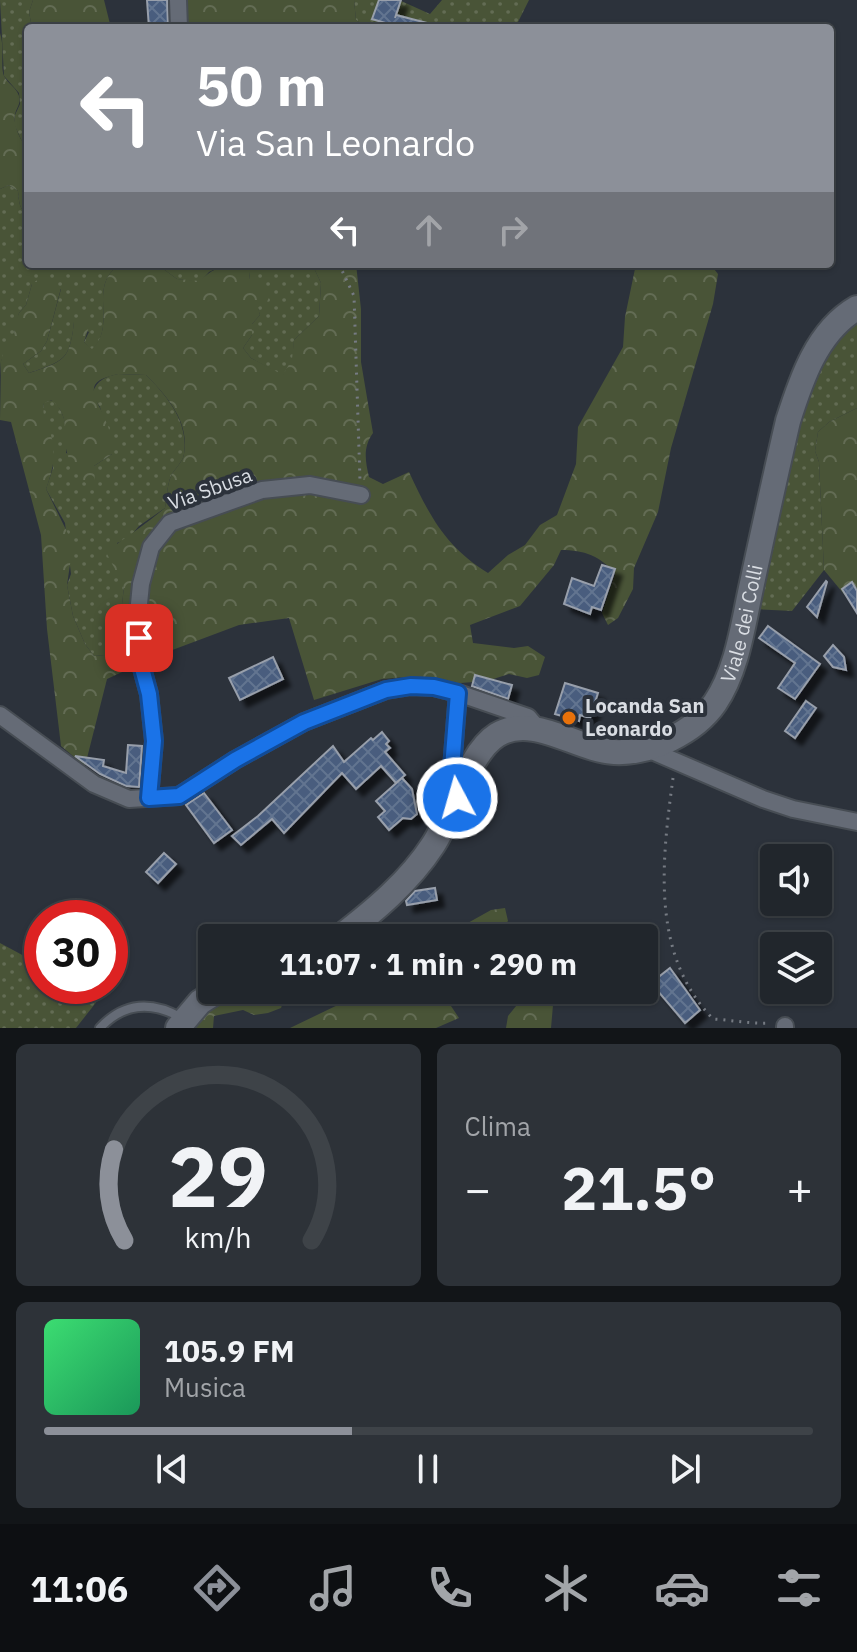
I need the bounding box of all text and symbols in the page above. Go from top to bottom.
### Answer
text: 50 m [196,49,326,121]
icon: left [64,56,168,160]
text: Via San Leonardo [196,119,475,166]
icon: left [323,208,367,252]
icon: ahead [407,208,451,252]
icon: right [491,208,535,252]
street label: Via Sbusa [164,461,256,516]
street label: Viale dei Colli [714,562,769,687]
pin [105,604,173,672]
icon: arrive [117,616,161,660]
place label: Locanda San Leonardo [585,692,704,742]
marker: Locanda San Leonardo [560,709,578,727]
position arrow [415,756,499,840]
map controls [760,844,832,1004]
button: sound [760,844,832,916]
speed limit sign: 30 [24,900,128,1004]
button: layers [760,932,832,1004]
text: 11:07 · 1 min · 290 m [279,944,577,983]
text: Clima [465,1109,531,1143]
text: 29 [168,1122,268,1230]
text: 21.5° [561,1148,716,1227]
text: − [465,1160,491,1217]
text: + [787,1160,813,1217]
text: km/h [185,1219,252,1256]
text: 105.9 FM [164,1331,295,1370]
text: Musica [164,1370,246,1404]
icon: previous [150,1447,194,1491]
icon: pause [406,1447,450,1491]
icon: next [663,1447,707,1491]
icon: directions [189,1560,245,1616]
icon: music [305,1560,361,1616]
icon: phone [422,1560,478,1616]
icon: climate [538,1560,594,1616]
icon: car [654,1560,710,1616]
icon: filters [771,1560,827,1616]
text: 11:06 [30,1565,128,1612]

